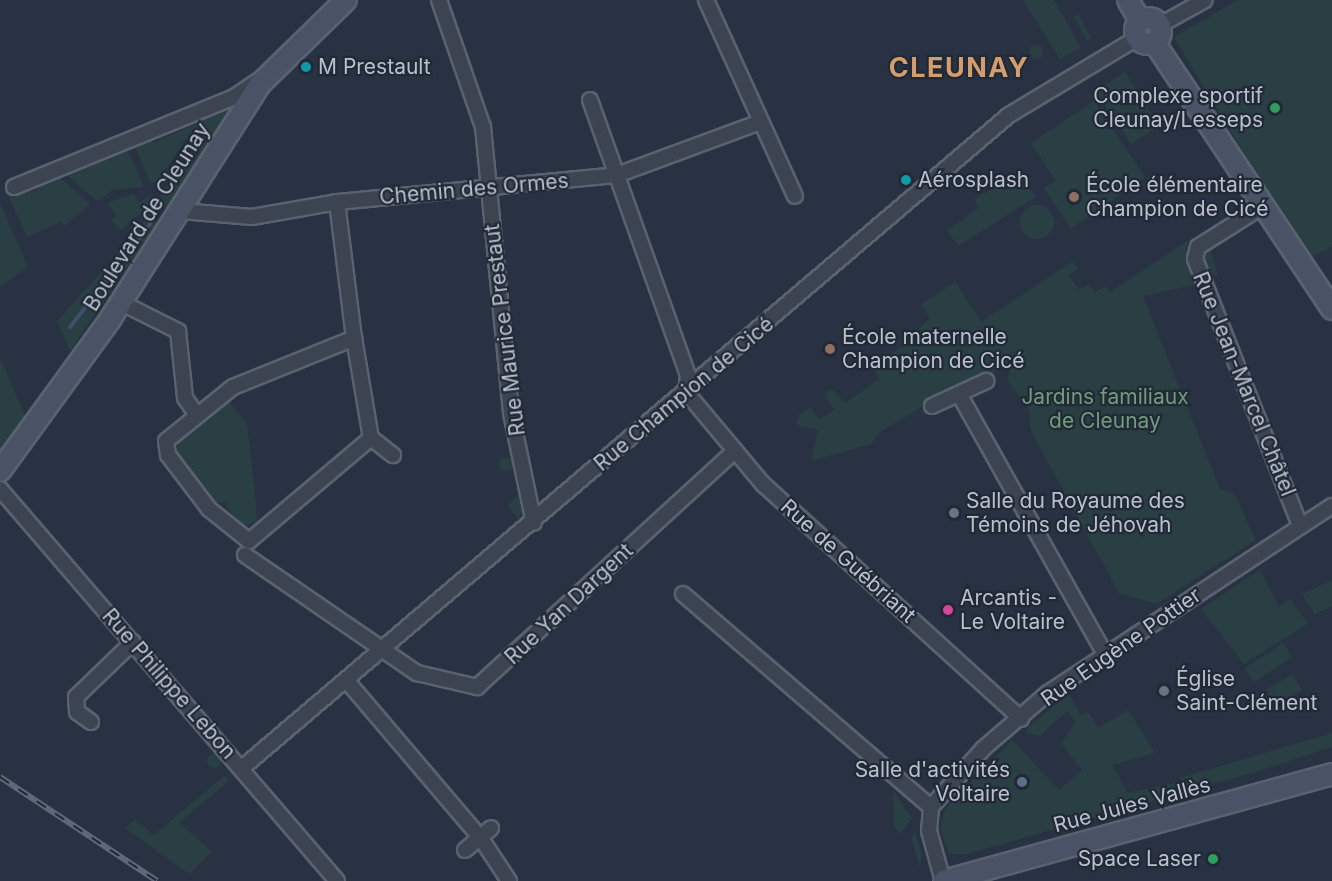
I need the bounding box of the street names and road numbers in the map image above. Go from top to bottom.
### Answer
street label: Boulevard de Cleunay [79,118,215,316]
street label: Chemin des Ormes [378,168,570,210]
street label: Rue Maurice Prestaut [480,223,530,437]
street label: Rue Jean-Marcel Châtel [1187,268,1301,500]
street label: Rue Champion de Cicé [589,312,779,476]
street label: Rue de Guébriant [775,494,921,628]
street label: Rue Yan Dargent [500,538,638,670]
street label: Rue Eugène Pottier [1036,582,1206,712]
street label: Rue Philippe Lebon [97,604,241,764]
street label: Rue Jules Vallès [1051,772,1213,838]

